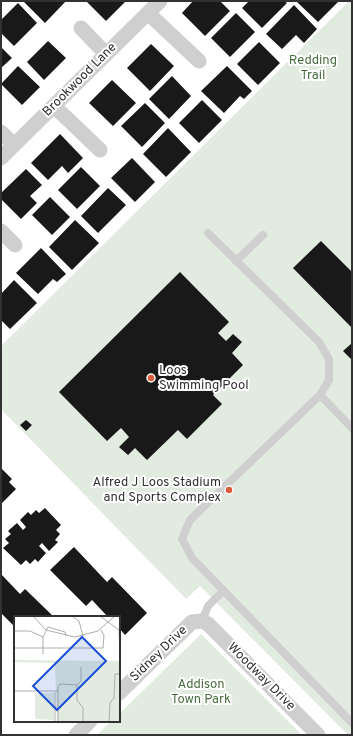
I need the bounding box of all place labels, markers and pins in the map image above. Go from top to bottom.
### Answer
place label: Loos Swimming Pool [159,363,249,394]
marker: Loos Swimming Pool [146,373,156,383]
place label: Alfred J Loos Stadium and Sports Complex [92,475,221,506]
marker: Alfred J Loos Stadium and Sports Complex [224,485,234,495]

